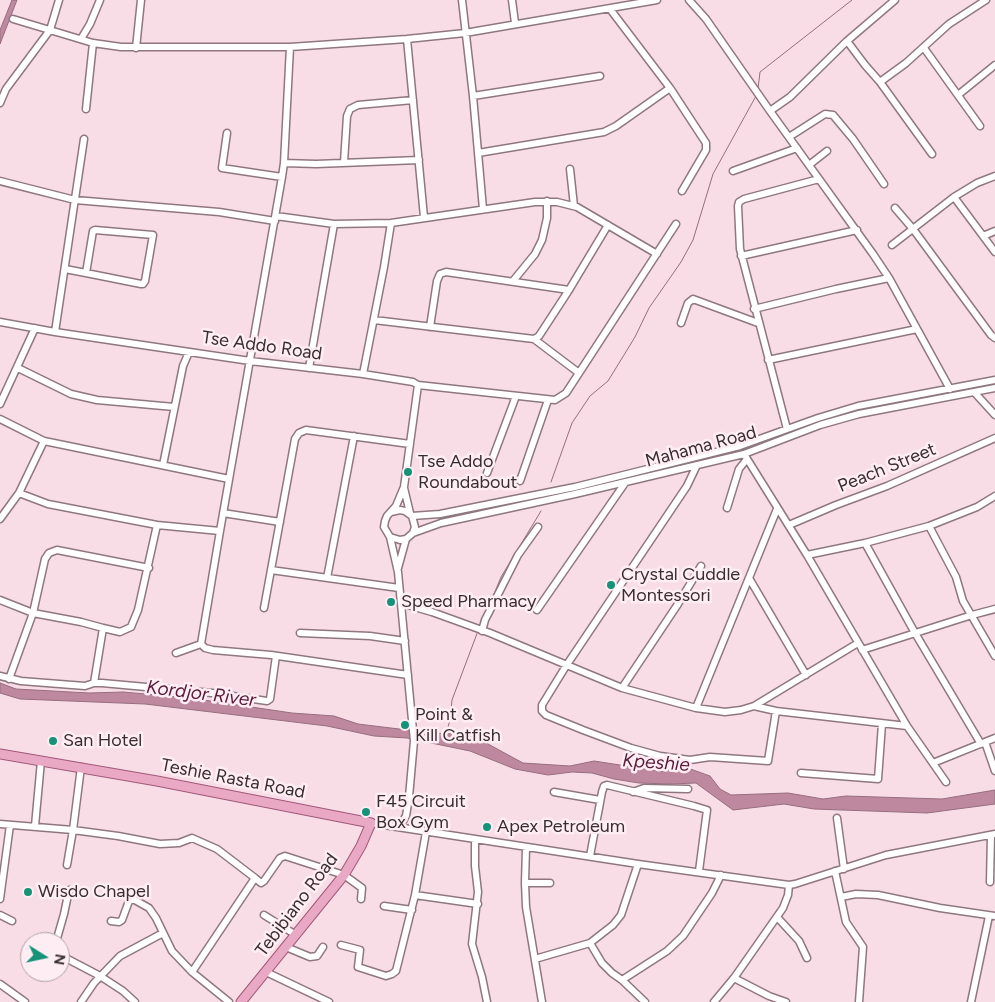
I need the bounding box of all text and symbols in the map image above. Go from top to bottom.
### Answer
street label: Tse Addo Road [200,327,324,365]
street label: Mahama Road [643,422,759,472]
street label: Peach Street [835,439,939,497]
place label: Tse Addo Roundabout [418,451,517,494]
marker: Tse Addo Roundabout [402,466,414,478]
place label: Crystal Cuddle Montessori [621,564,740,606]
marker: Crystal Cuddle Montessori [605,579,617,591]
place label: Speed Pharmacy [401,591,537,613]
marker: Speed Pharmacy [385,596,397,608]
water label: Kordjor River [145,676,257,712]
place label: Point & Kill Catfish [415,704,501,746]
marker: Point & Kill Catfish [399,719,411,731]
place label: San Hotel [63,730,142,752]
marker: San Hotel [47,735,59,747]
water label: Kpeshie [622,749,690,777]
street label: Teshie Rasta Road [159,754,307,804]
place label: F45 Circuit Box Gym [376,791,466,834]
marker: F45 Circuit Box Gym [360,806,372,818]
place label: Apex Petroleum [497,816,625,838]
marker: Apex Petroleum [481,821,493,833]
street label: Tebibiano Road [251,849,343,961]
place label: Wisdo Chapel [38,881,150,903]
marker: Wisdo Chapel [22,886,34,898]
north arrow [20,932,70,982]
text: N [50,953,69,966]

